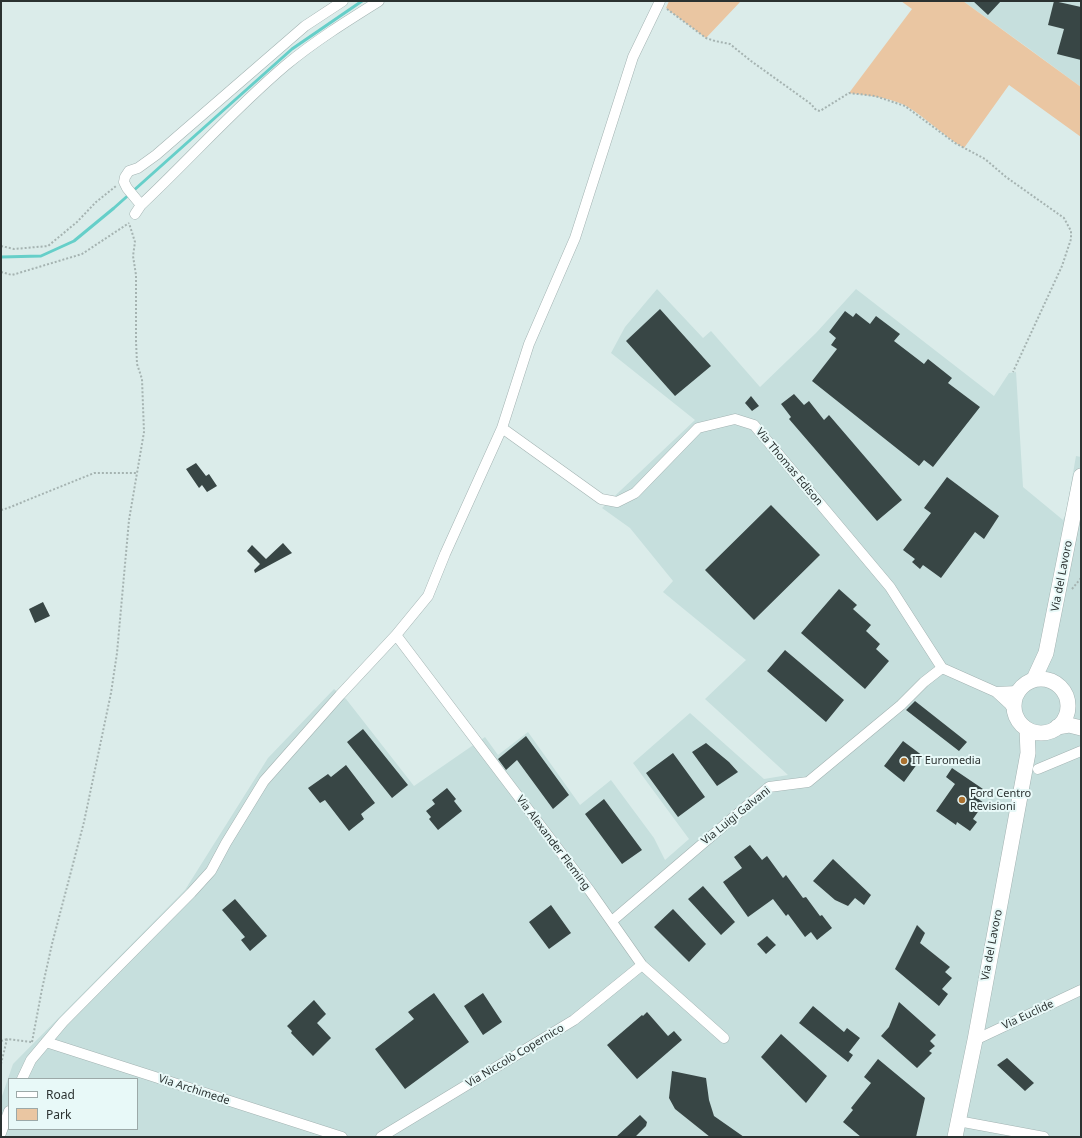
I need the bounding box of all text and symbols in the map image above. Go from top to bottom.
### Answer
street label: Via Thomas Edison [753,426,825,508]
street label: Via del Lavoro [1049,539,1075,613]
place label: IT Euromedia [912,754,981,768]
marker: IT Euromedia [899,756,909,766]
street label: Via Luigi Galvani [699,784,773,848]
place label: Ford Centro Revisioni [970,787,1031,813]
street label: Via Alexander Fleming [513,793,593,893]
marker: Ford Centro Revisioni [957,795,967,805]
street label: Via del Lavoro [979,908,1005,982]
street label: Via Euclide [1000,997,1056,1033]
street label: Via Niccolò Copernico [464,1022,566,1090]
street label: Via Archimede [157,1072,231,1108]
legend [8,1078,138,1130]
text: Road [46,1086,75,1103]
text: Park [46,1106,71,1123]

